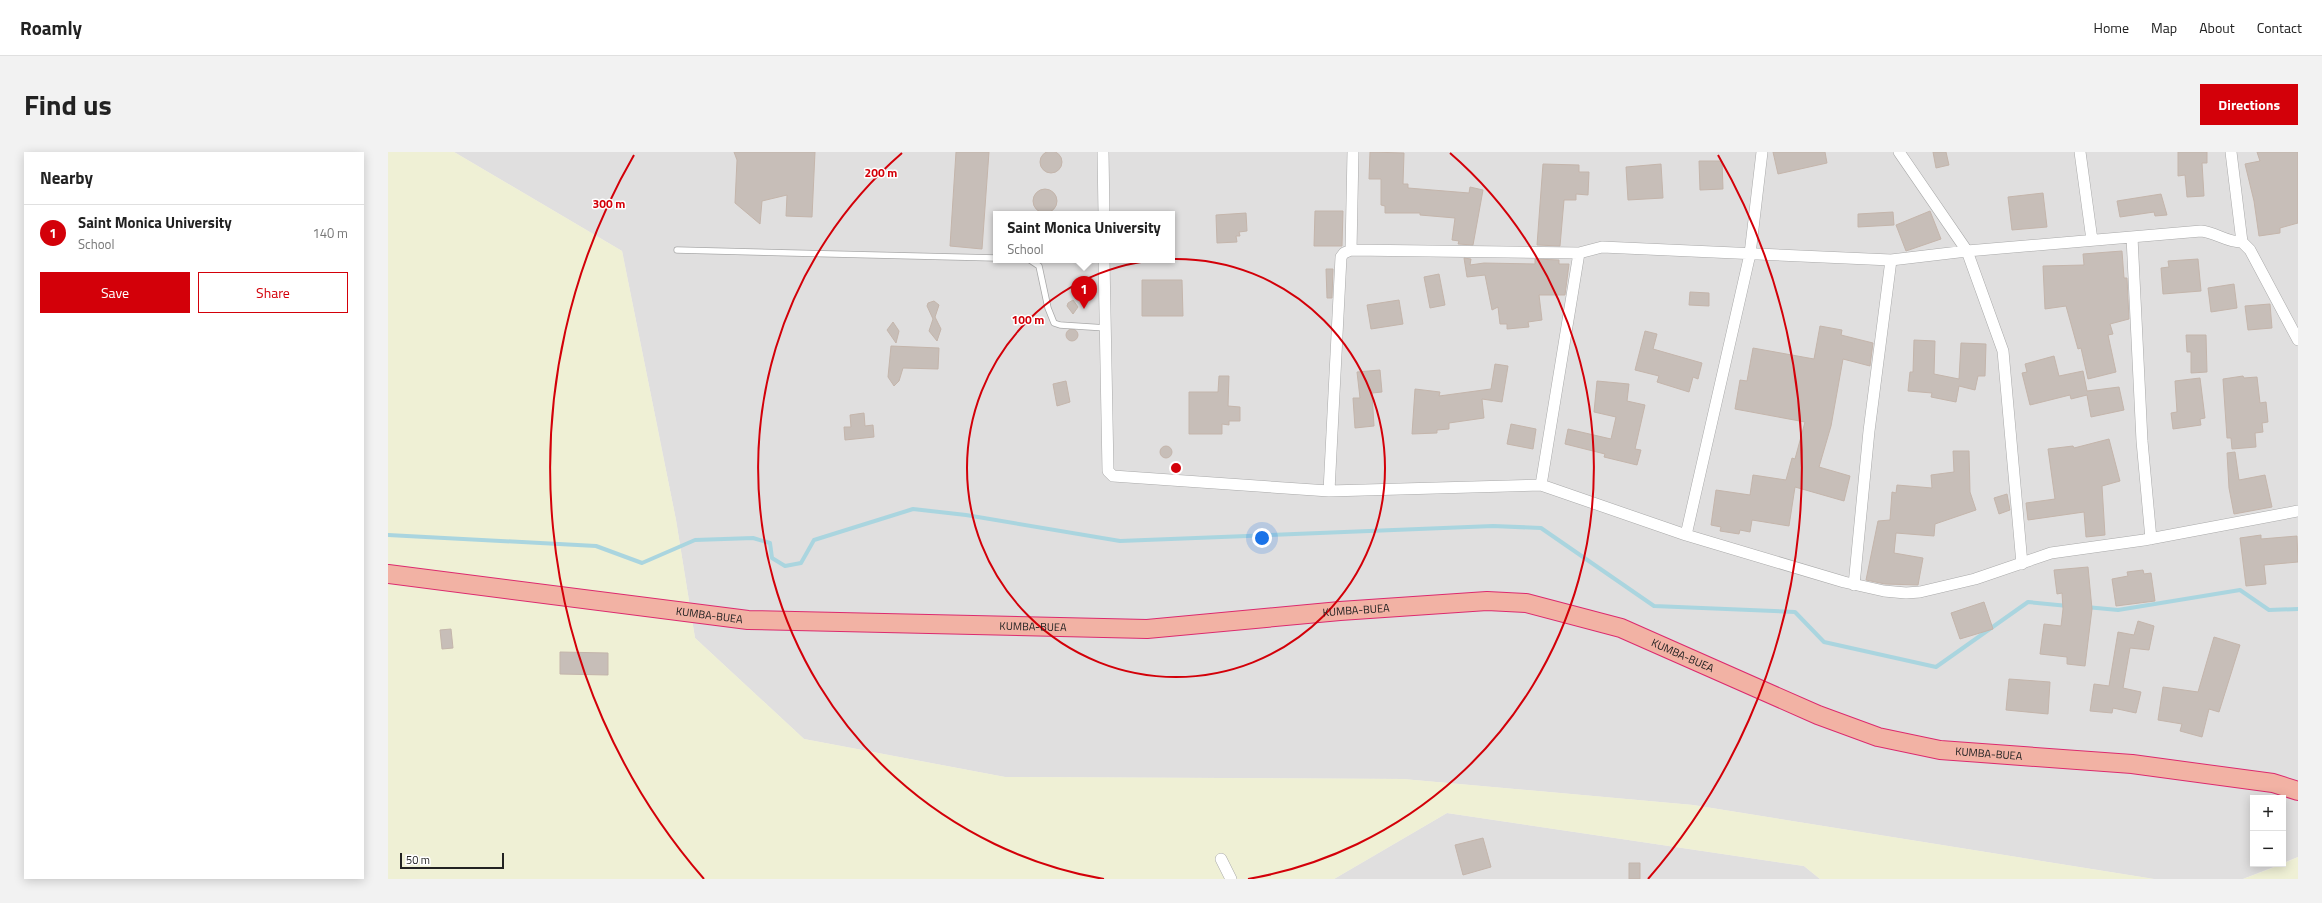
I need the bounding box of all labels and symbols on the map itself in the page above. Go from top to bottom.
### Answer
text: 200 m [865,163,897,182]
text: 300 m [593,194,625,213]
pin: 1 [1071,276,1097,309]
text: 100 m [1012,310,1044,329]
centre of rings [1169,461,1183,475]
your location [1252,528,1272,548]
street label: KUMBA-BUEA [1322,600,1391,621]
street label: KUMBA-BUEA [675,603,744,627]
street label: KUMBA-BUEA [999,618,1067,635]
street label: KUMBA-BUEA [1649,634,1717,676]
street label: KUMBA-BUEA [1955,743,2023,764]
scale bar [400,851,504,870]

